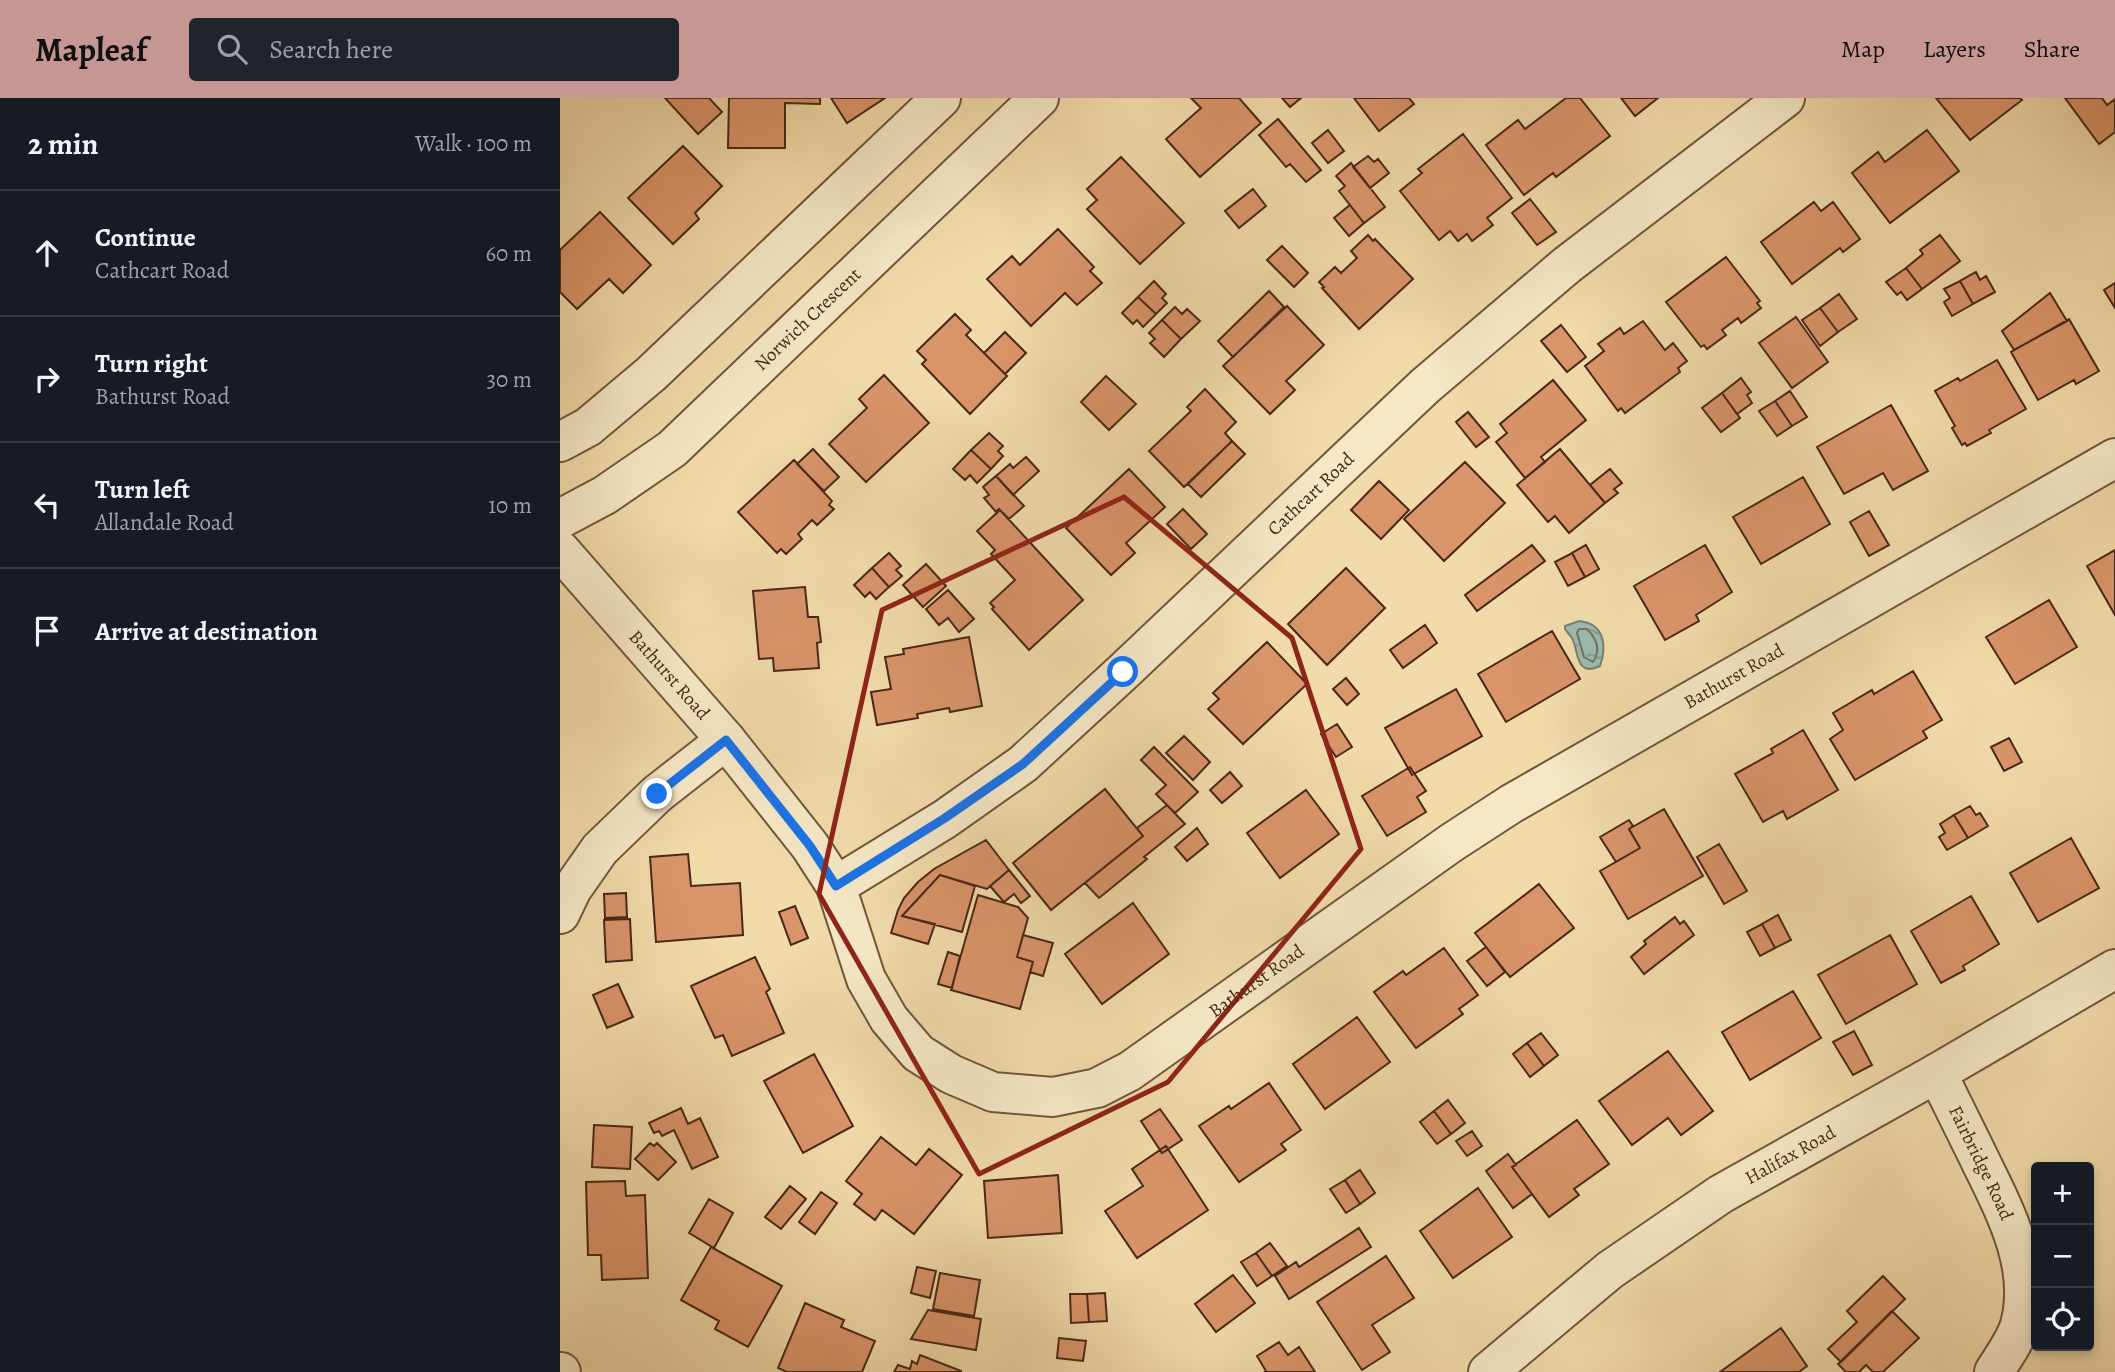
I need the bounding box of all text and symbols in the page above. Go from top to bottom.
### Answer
search box [189,18,679,81]
text: Mapleaf [35,27,147,72]
icon: search [213,30,251,68]
text: Search here [269,32,393,67]
text: Map [1841,33,1885,65]
text: Layers [1923,33,1986,65]
text: Share [2024,33,2080,65]
text: 2 min [28,124,98,164]
text: Walk · 100 m [415,128,532,159]
text: Continue [95,220,196,255]
icon: ahead [28,234,66,272]
text: 60 m [485,238,532,269]
text: Cathcart Road [95,255,229,286]
street label: Norwich Crescent [749,262,867,377]
text: Turn right [95,346,208,381]
icon: right [28,360,66,398]
text: 30 m [486,364,532,395]
text: Bathurst Road [95,381,230,412]
street label: Cathcart Road [1262,446,1361,542]
text: Turn left [95,472,190,507]
icon: left [28,486,66,524]
text: 10 m [488,490,532,521]
text: Allandale Road [95,507,234,538]
icon: arrive [28,612,66,650]
text: Arrive at destination [95,614,318,649]
street label: Bathurst Road [623,624,716,726]
street label: Bathurst Road [1679,637,1789,715]
route start [1107,656,1138,687]
route end [641,778,672,809]
street label: Bathurst Road [1204,938,1310,1024]
street label: Fairbridge Road [1942,1101,2020,1225]
street label: Halifax Road [1740,1119,1841,1191]
map controls [2031,1162,2094,1351]
button: + [2031,1162,2094,1225]
button: − [2031,1225,2094,1288]
button: locate [2031,1288,2094,1351]

